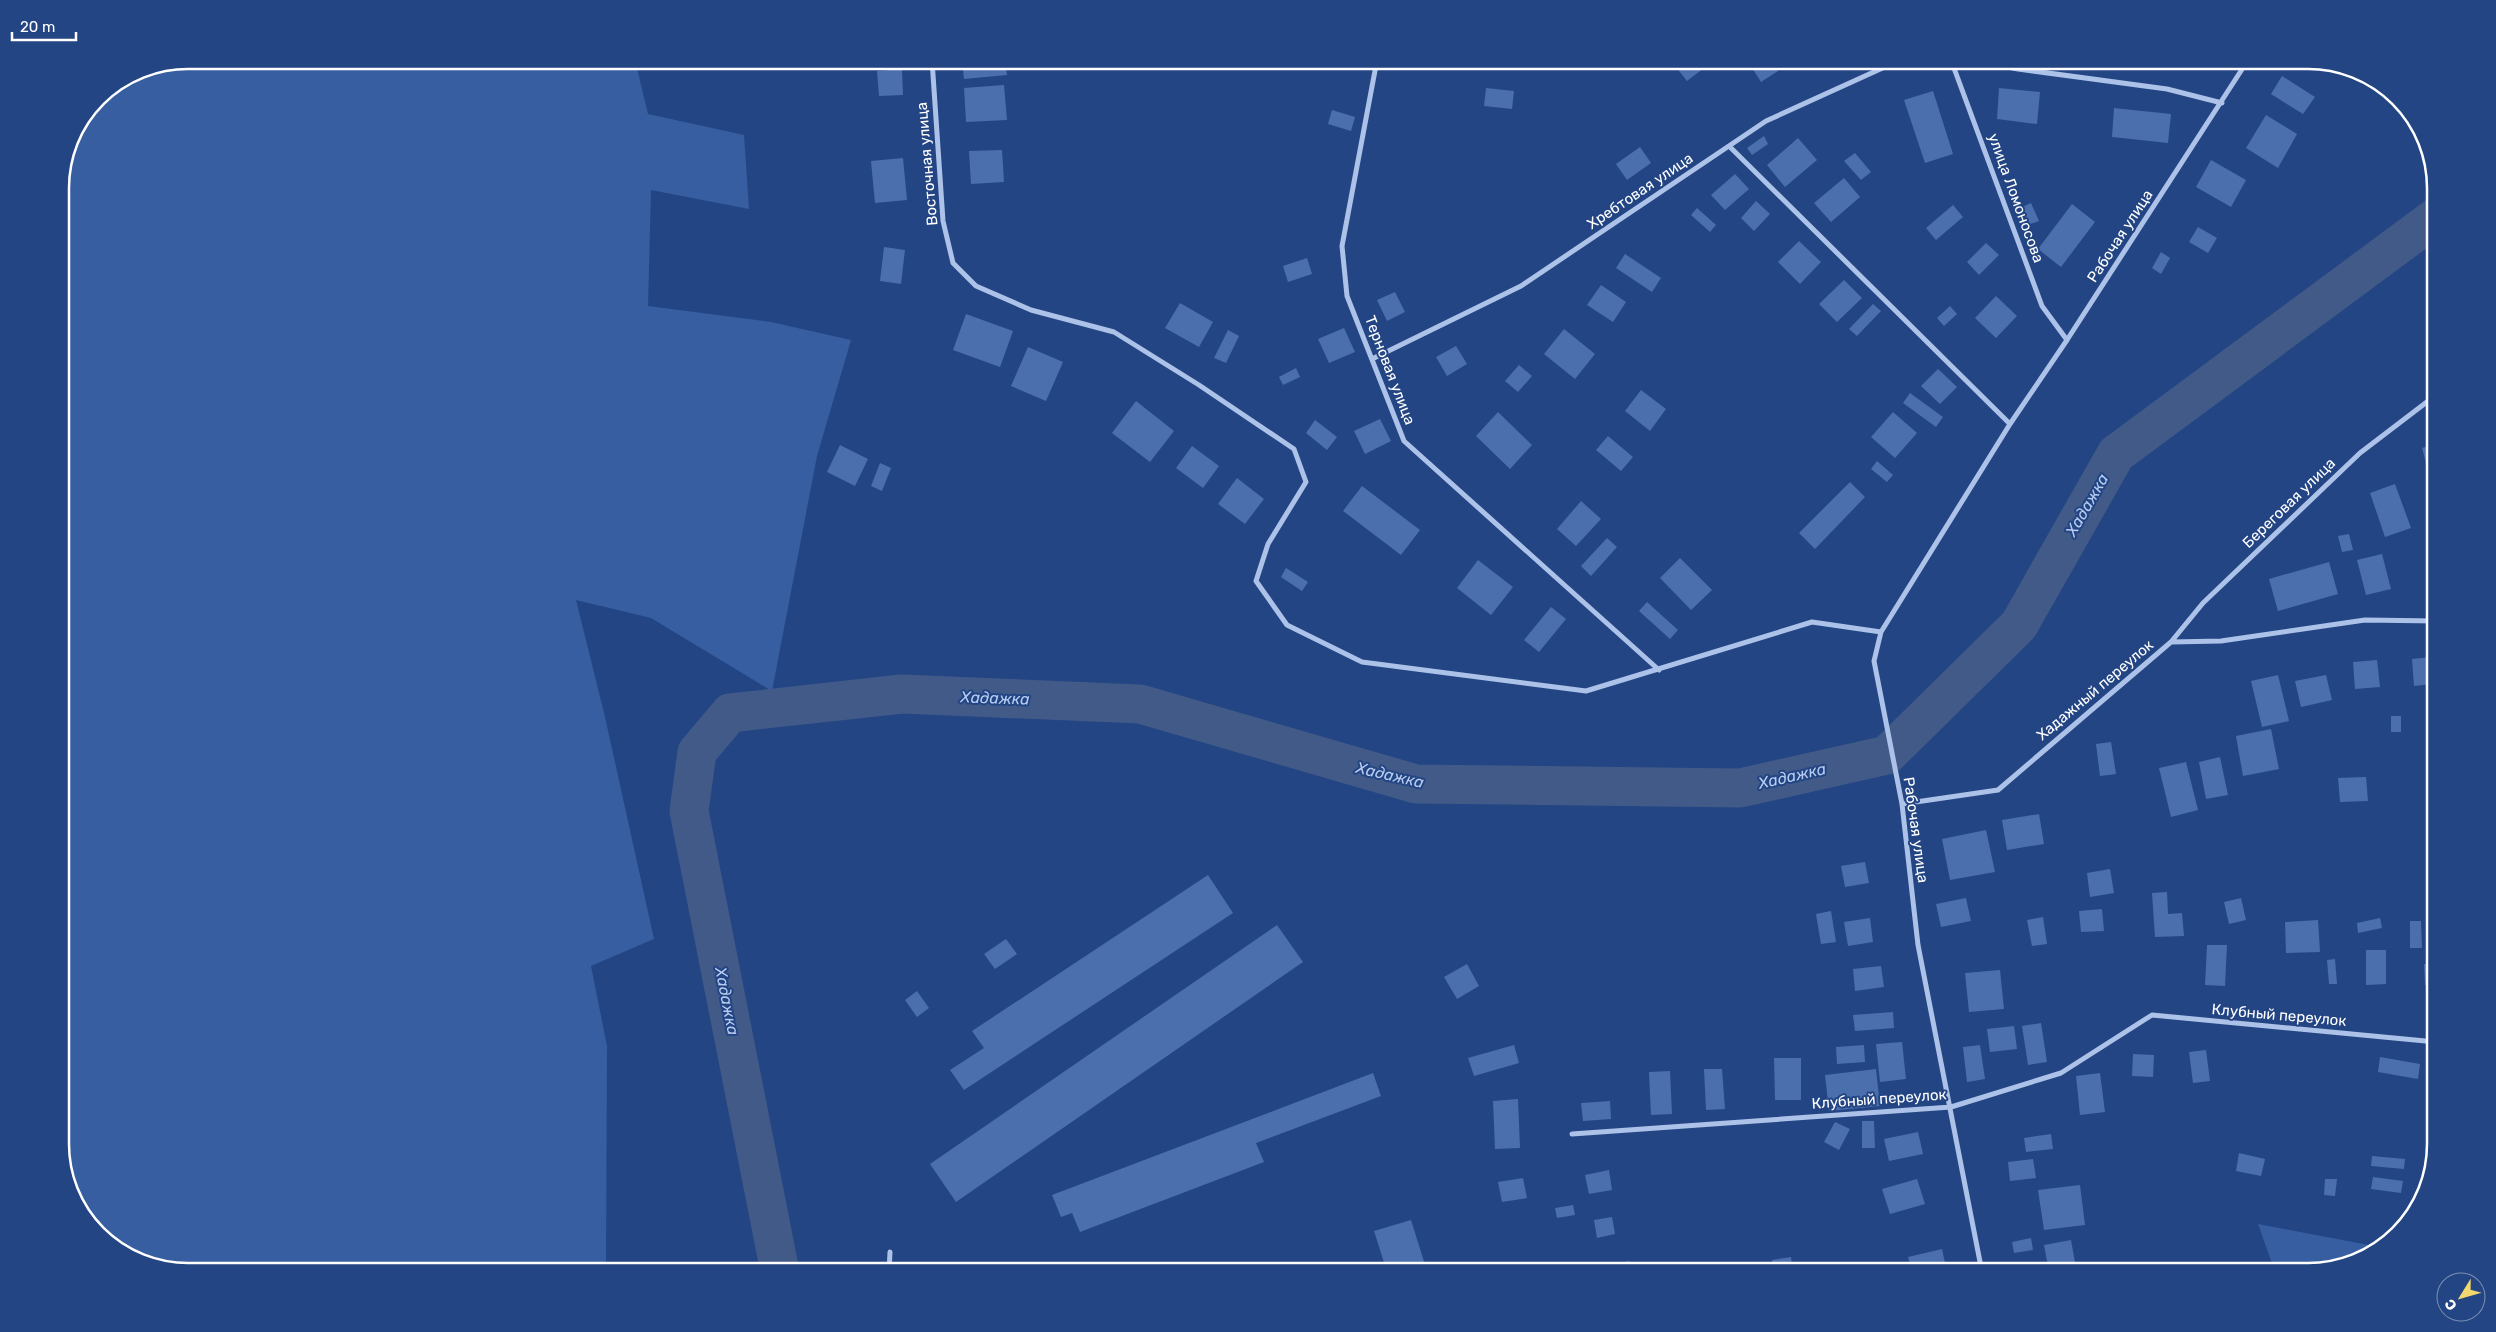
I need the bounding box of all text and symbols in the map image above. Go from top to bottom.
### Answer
scale bar [12,10,76,42]
text: 20 m [20,18,55,36]
street label: Восточная улица [913,102,941,226]
street label: улица Ломоносова [1984,131,2048,265]
street label: Хребтовая улица [1584,149,1696,233]
street label: Рабочая улица [2083,186,2157,286]
street label: Терновая улица [1361,313,1419,427]
street label: Береговая улица [2239,454,2339,552]
water label: Хадажка [2061,470,2112,540]
street label: Хадажный переулок [2033,636,2157,744]
water label: Хадажка [959,687,1030,709]
water label: Хадажка [1353,758,1426,792]
water label: Хадажка [1755,759,1828,793]
street label: Рабочая улица [1900,776,1932,884]
water label: Хадажка [711,964,743,1037]
street label: Клубный переулок [2211,1000,2347,1030]
street label: Клубный переулок [1811,1085,1947,1113]
north arrow [2436,1272,2486,1322]
text: С [2441,1295,2461,1314]

